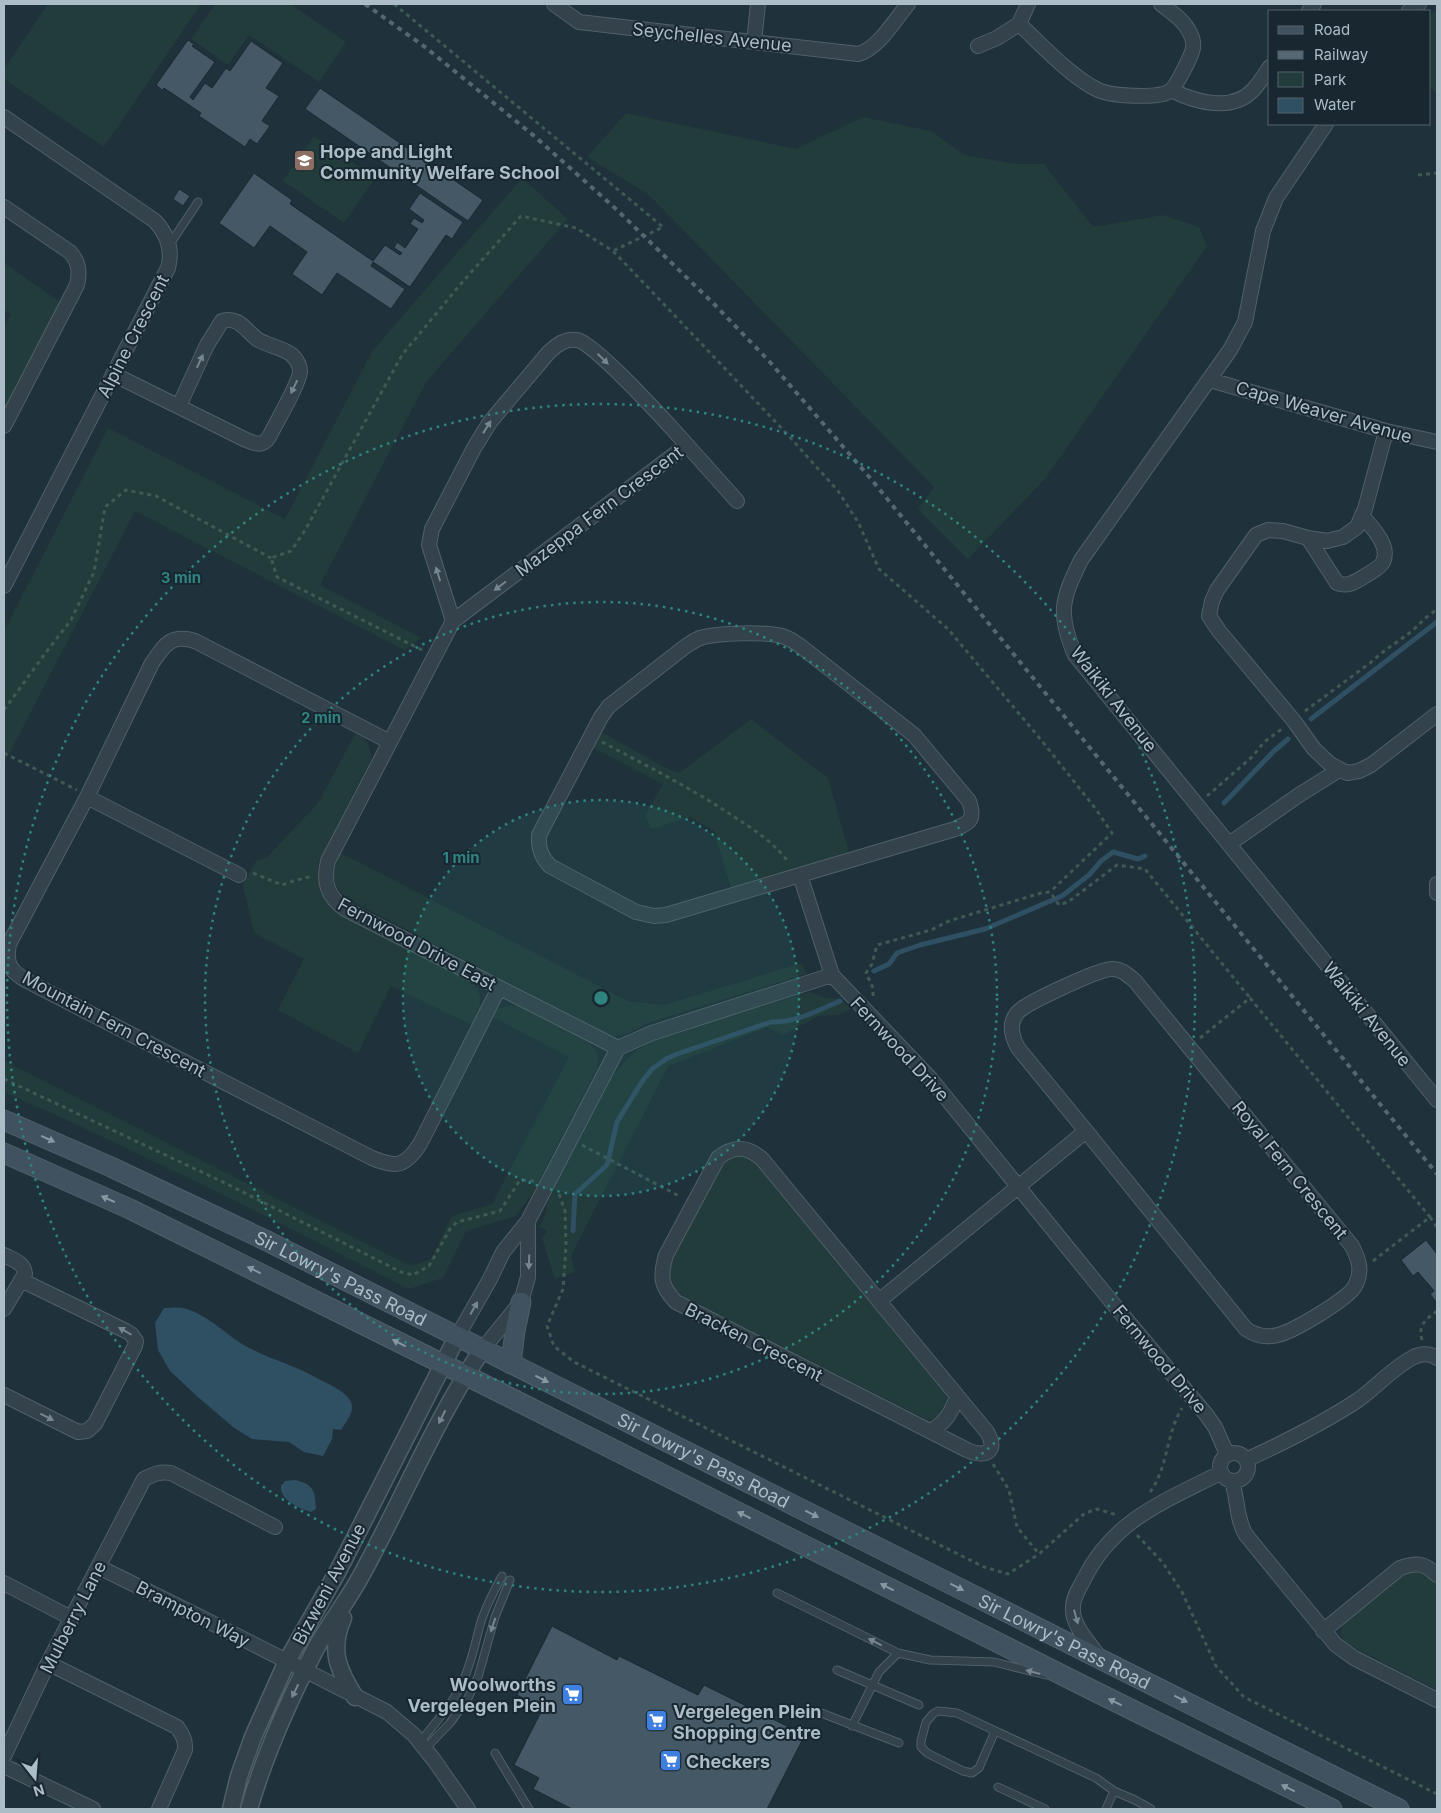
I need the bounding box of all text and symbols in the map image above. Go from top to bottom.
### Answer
legend [1268,10,1431,125]
street label: Seychelles Avenue [631,18,793,56]
text: Road [1314,20,1350,39]
text: Railway [1314,45,1369,64]
text: Park [1314,70,1347,89]
text: Water [1314,95,1356,114]
place label: Hope and Light Community Welfare School [320,141,560,183]
school or university icon: Hope and Light Community Welfare School [292,149,316,173]
street label: Alpine Crescent [93,271,173,401]
one-way arrow [597,353,609,365]
one-way arrow [196,354,204,368]
street label: Cape Weaver Avenue [1233,377,1415,447]
one-way arrow [290,380,298,394]
one-way arrow [482,421,492,434]
street label: Mazeppa Fern Crescent [511,441,687,581]
one-way arrow [434,566,442,581]
text: 3 min [161,568,201,587]
one-way arrow [494,580,507,591]
street label: Waikiki Avenue [1066,642,1162,756]
text: 2 min [301,708,341,727]
text: 1 min [442,848,480,867]
street label: Fernwood Drive East [334,893,500,995]
street label: Waikiki Avenue [1319,958,1415,1070]
street label: Mountain Fern Crescent [19,967,209,1081]
centre of rings [592,989,610,1007]
street label: Fernwood Drive [846,993,954,1105]
street label: Royal Fern Crescent [1228,1097,1352,1243]
one-way arrow [41,1135,55,1143]
one-way arrow [101,1194,115,1202]
street label: Sir Lowry's Pass Road [251,1226,430,1330]
one-way arrow [524,1254,532,1270]
one-way arrow [246,1266,261,1274]
street label: Bracken Crescent [682,1298,826,1386]
one-way arrow [469,1301,478,1314]
street label: Fernwood Drive [1109,1301,1211,1417]
one-way arrow [118,1327,133,1335]
one-way arrow [392,1339,406,1347]
one-way arrow [534,1375,549,1383]
street label: Sir Lowry's Pass Road [614,1408,793,1512]
one-way arrow [438,1410,446,1424]
one-way arrow [40,1413,54,1421]
one-way arrow [737,1511,752,1519]
one-way arrow [805,1511,819,1519]
street label: Bizweni Avenue [288,1520,370,1648]
street label: Mulberry Lane [36,1557,110,1677]
street label: Brampton Way [133,1576,253,1652]
one-way arrow [880,1583,894,1591]
one-way arrow [950,1583,965,1591]
street label: Sir Lowry's Pass Road [975,1589,1154,1693]
one-way arrow [1072,1610,1080,1625]
one-way arrow [488,1618,496,1633]
one-way arrow [868,1638,882,1646]
one-way arrow [1025,1668,1040,1676]
place label: Woolworths Vergelegen Plein [407,1674,556,1716]
supermarket icon: Woolworths Vergelegen Plein [560,1682,584,1706]
one-way arrow [291,1684,299,1698]
one-way arrow [1174,1695,1188,1703]
one-way arrow [1108,1697,1122,1705]
place label: Vergelegen Plein Shopping Centre [673,1701,822,1743]
supermarket icon: Vergelegen Plein Shopping Centre [645,1709,669,1733]
supermarket icon: Checkers [658,1749,682,1773]
place label: Checkers [686,1751,770,1772]
north arrow [10,1753,60,1803]
text: N [31,1781,47,1801]
one-way arrow [1281,1783,1295,1791]

